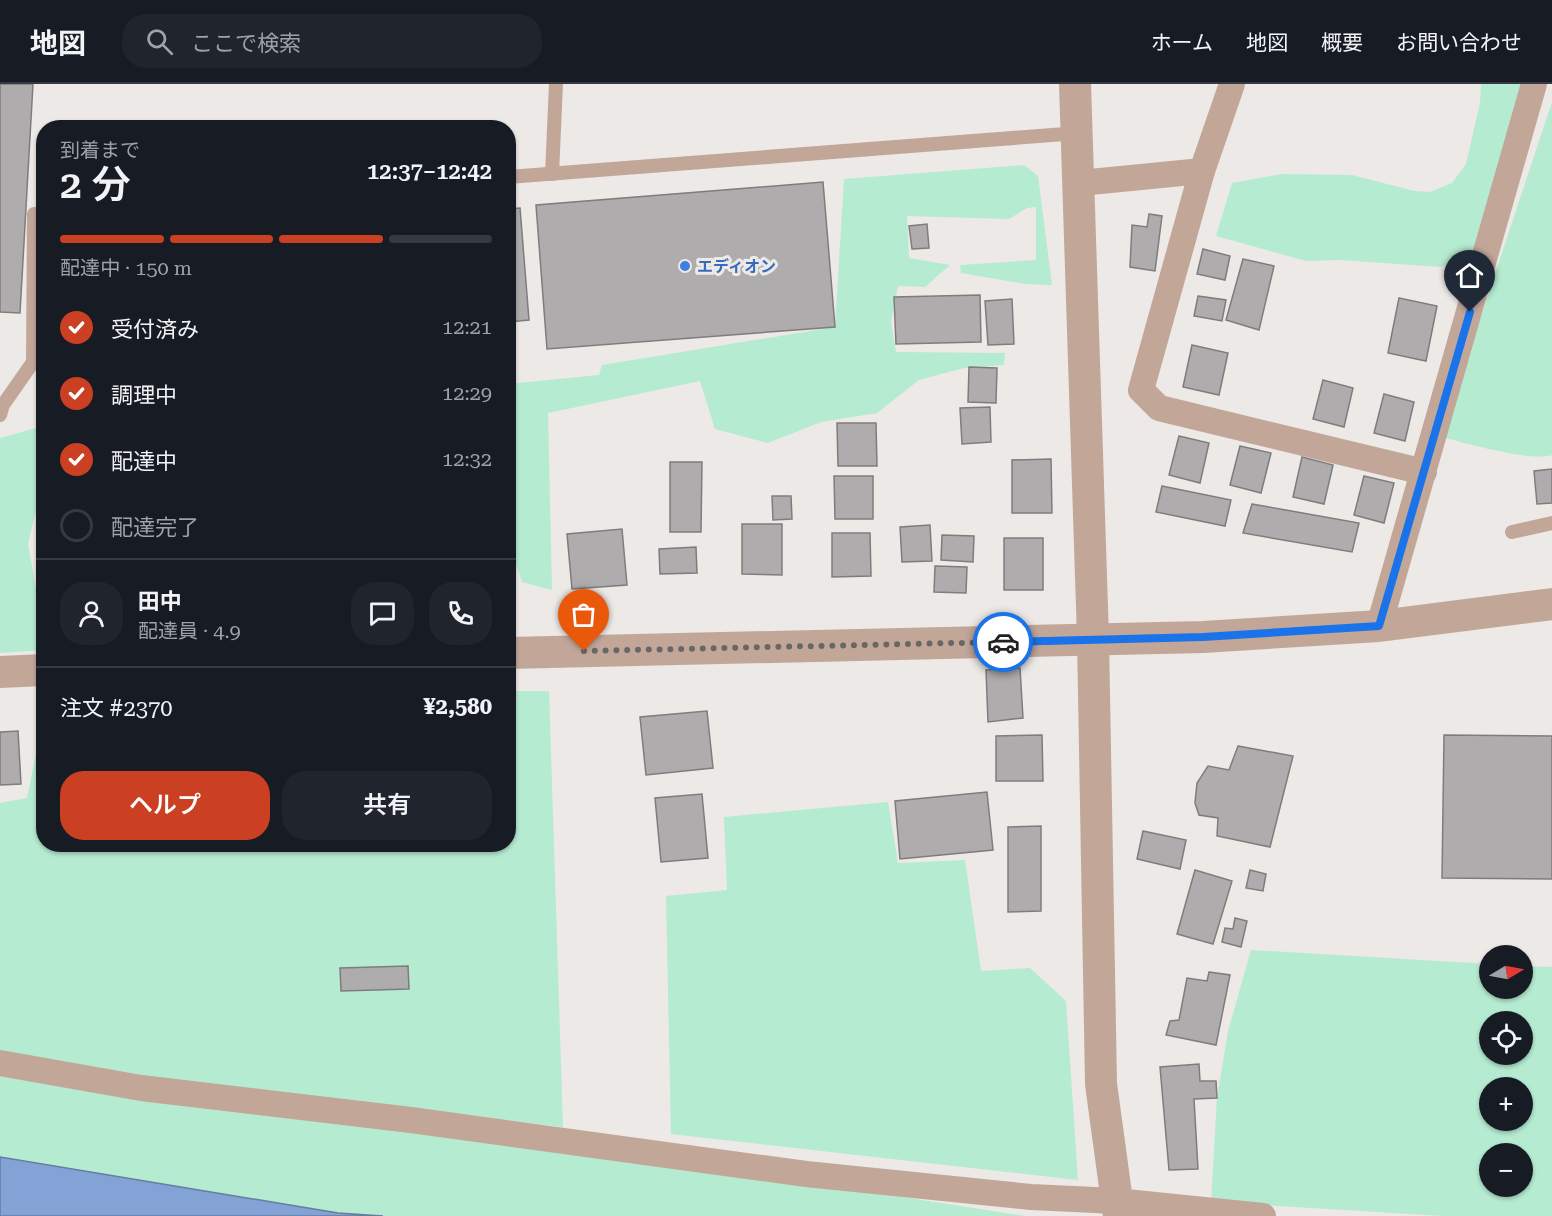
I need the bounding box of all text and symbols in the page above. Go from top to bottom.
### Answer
search box [122,14,542,68]
icon: search [143,25,176,58]
text: 地図 [30,27,86,60]
text: ここで検索 [191,31,301,56]
text: ホーム [1151,31,1213,55]
text: 地図 [1246,31,1288,55]
text: 概要 [1321,31,1363,55]
text: お問い合わせ [1396,31,1522,55]
text: 到着まで [60,138,140,162]
text: 12:37–12:42 [367,159,492,184]
text: 2 分 [60,162,131,208]
pin [1444,250,1495,312]
text: 配達中 · 150 m [60,256,192,280]
place label: エディオン [697,257,776,276]
marker: エディオン [678,259,692,273]
icon: home [1453,259,1486,292]
icon: check [60,311,93,344]
text: 12:21 [442,315,492,339]
text: 受付済み [111,317,199,342]
icon: check [60,377,93,410]
text: 12:29 [442,381,492,405]
text: 調理中 [111,383,177,408]
icon: check [60,443,93,476]
text: 12:32 [442,447,492,471]
text: 配達中 [111,449,177,474]
text: 配達完了 [111,515,199,540]
button: person [60,582,123,645]
button: chat [351,582,414,645]
button: phone [429,582,492,645]
text: 田中 [138,589,182,614]
pin [558,589,609,651]
icon: bag [567,598,600,631]
courier [973,612,1033,672]
text: 配達員 · 4.9 [138,619,241,643]
icon: car [987,626,1020,659]
text: ¥2,580 [423,694,492,719]
text: 注文 #2370 [60,696,173,721]
button: ヘルプ [60,771,270,840]
button: 共有 [282,771,492,840]
north arrow [1479,945,1533,999]
map controls [1479,945,1533,1197]
button: locate [1479,1011,1533,1065]
button: + [1479,1077,1533,1131]
button: − [1479,1143,1533,1197]

